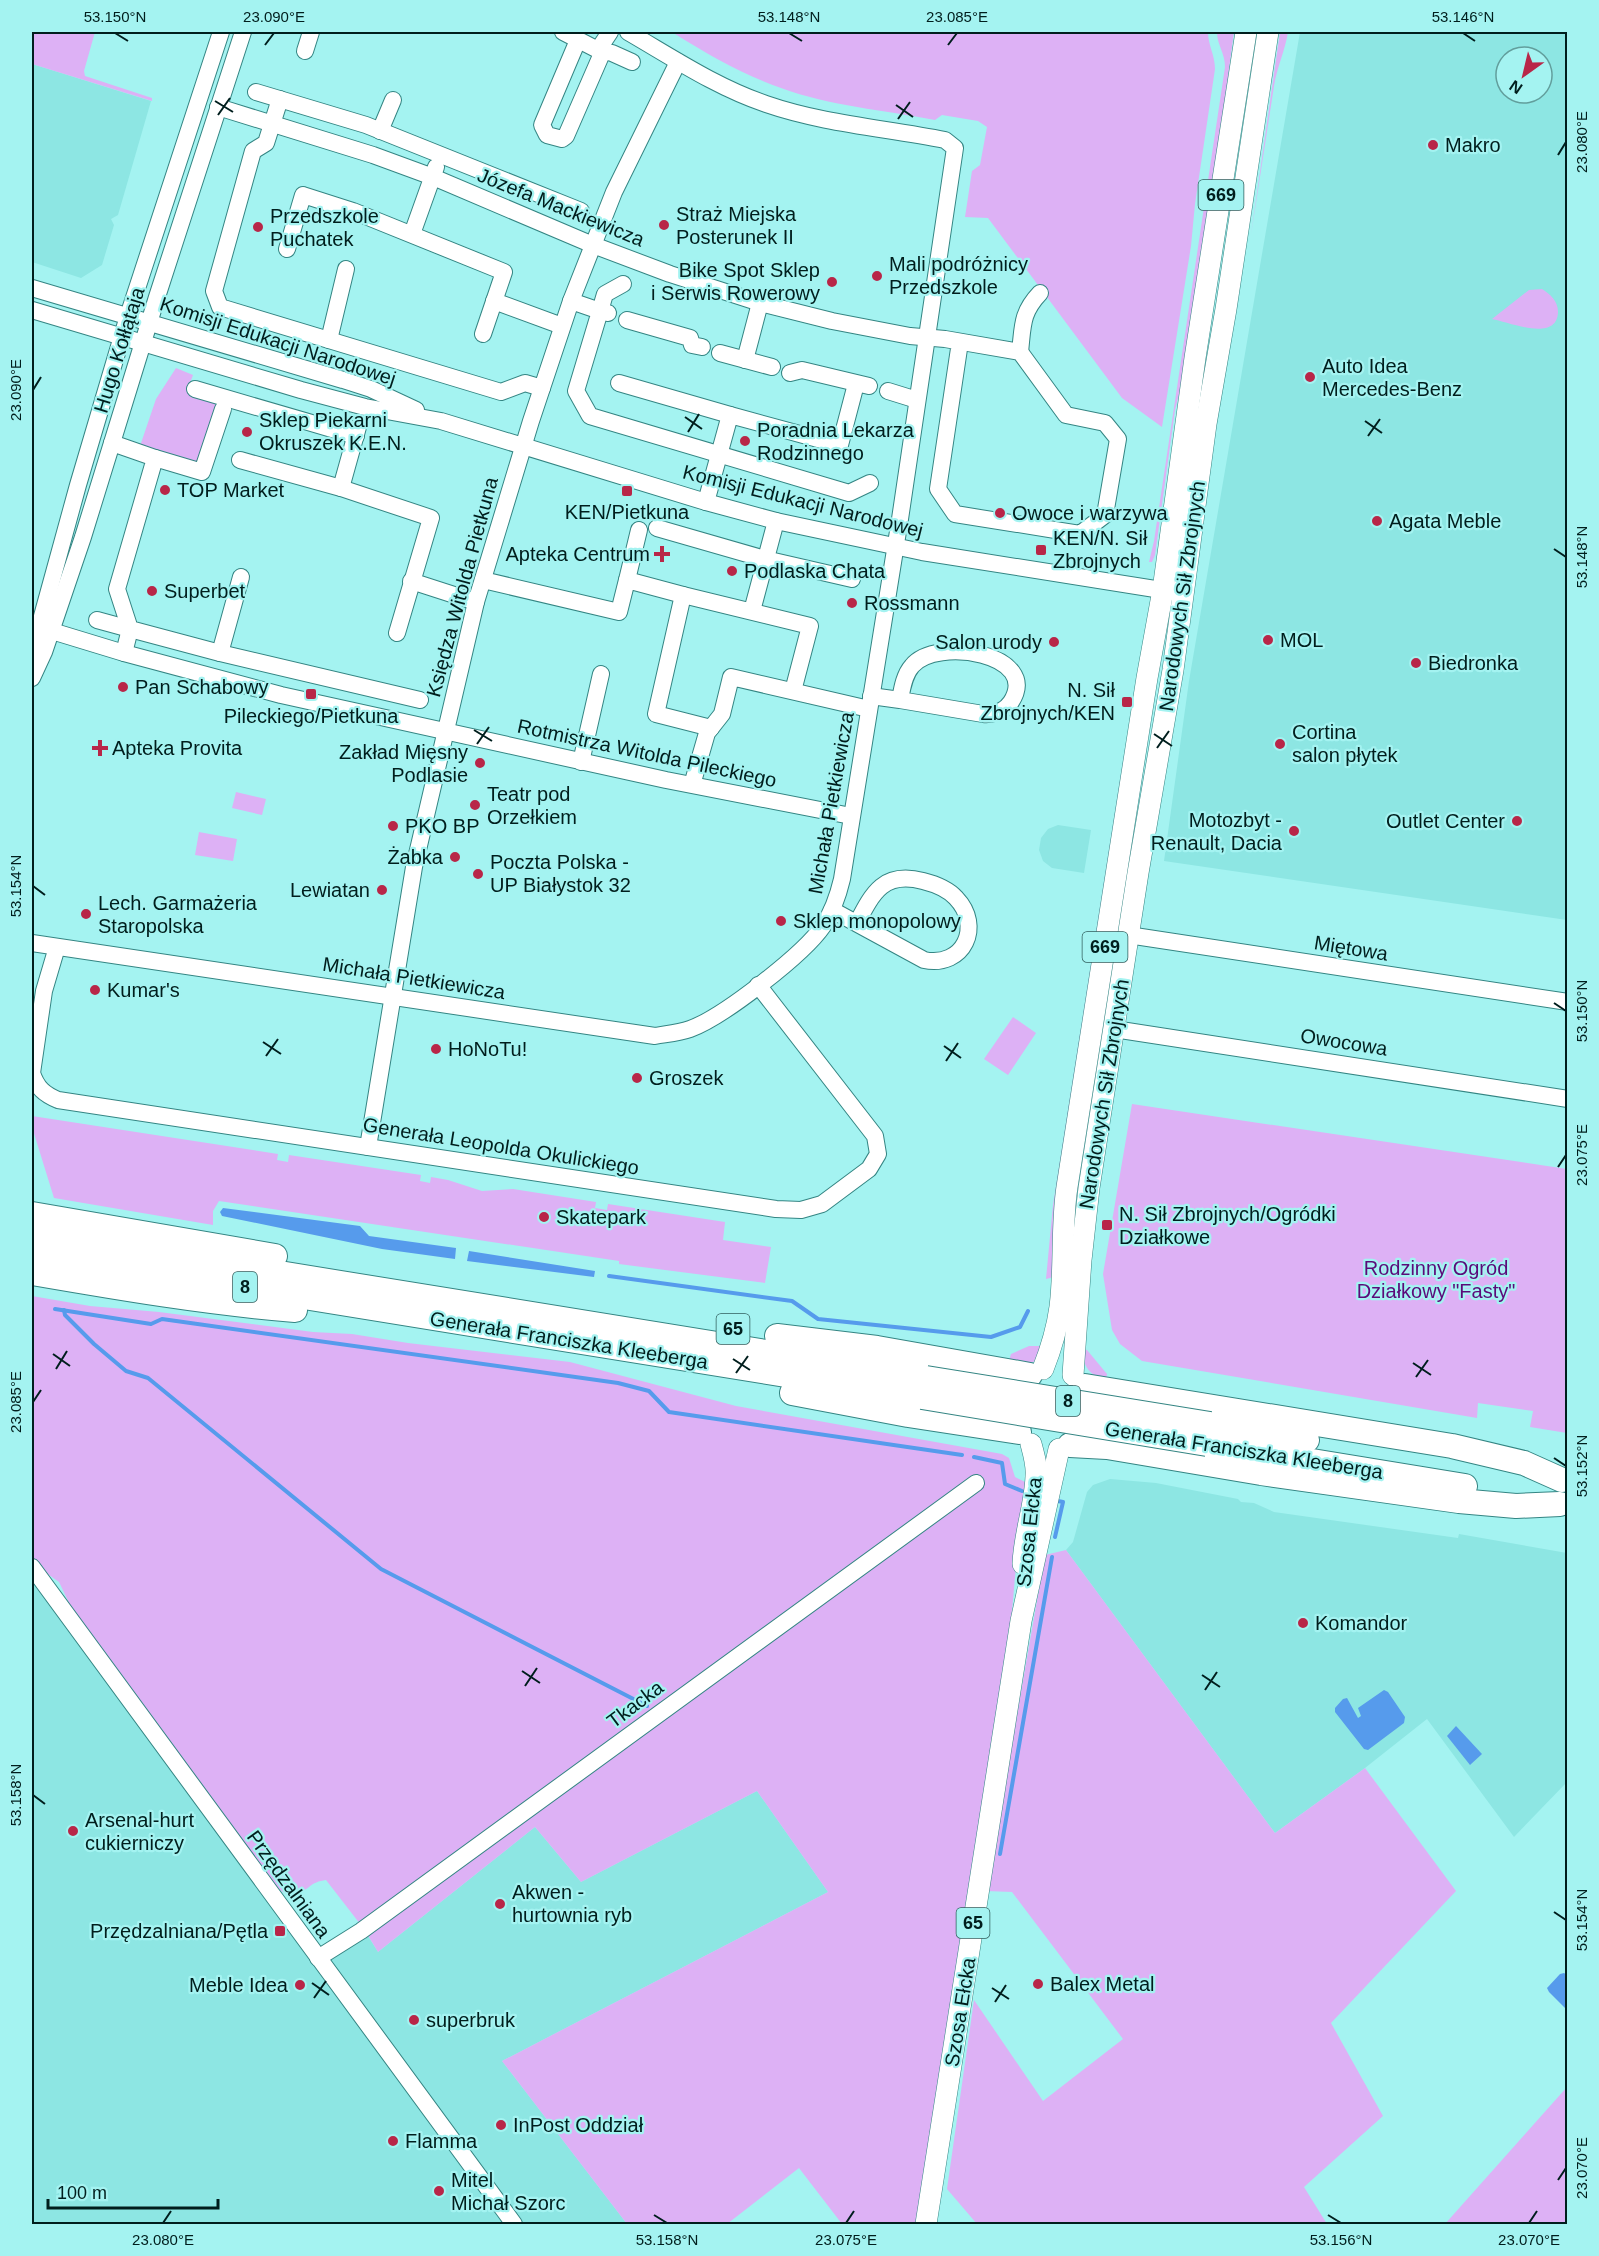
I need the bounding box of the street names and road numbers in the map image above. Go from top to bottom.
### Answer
street label: Józefa Mackiewicza [474,163,648,251]
road number: 669 [1198,180,1244,210]
street label: Hugo Kołłątaja [89,284,149,415]
street label: Komisji Edukacji Narodowej [157,292,399,390]
street label: Komisji Edukacji Narodowej [681,460,925,542]
street label: Księdza Witolda Pietkuna [422,474,502,699]
street label: Narodowych Sił Zbrojnych [1155,479,1209,713]
street label: Michała Pietkiewicza [804,709,858,896]
street label: Rotmistrza Witolda Pileckiego [515,715,779,791]
street label: Miętowa [1312,931,1390,965]
road number: 669 [1082,932,1128,962]
street label: Michała Pietkiewicza [321,953,508,1003]
street label: Narodowych Sił Zbrojnych [1075,978,1133,1210]
street label: Owocowa [1299,1024,1390,1060]
street label: Generała Leopolda Okulickiego [361,1113,641,1179]
road number: 8 [233,1272,257,1302]
street label: Generała Franciszka Kleeberga [428,1307,710,1373]
road number: 65 [716,1314,750,1344]
road number: 8 [1056,1386,1080,1416]
street label: Generała Franciszka Kleeberga [1103,1417,1385,1483]
street label: Szosa Ełcka [1012,1475,1046,1588]
street label: Tkacka [603,1675,668,1732]
street label: Przędzalniana [243,1826,336,1942]
road number: 65 [956,1908,990,1938]
street label: Szosa Ełcka [941,1955,980,2068]

